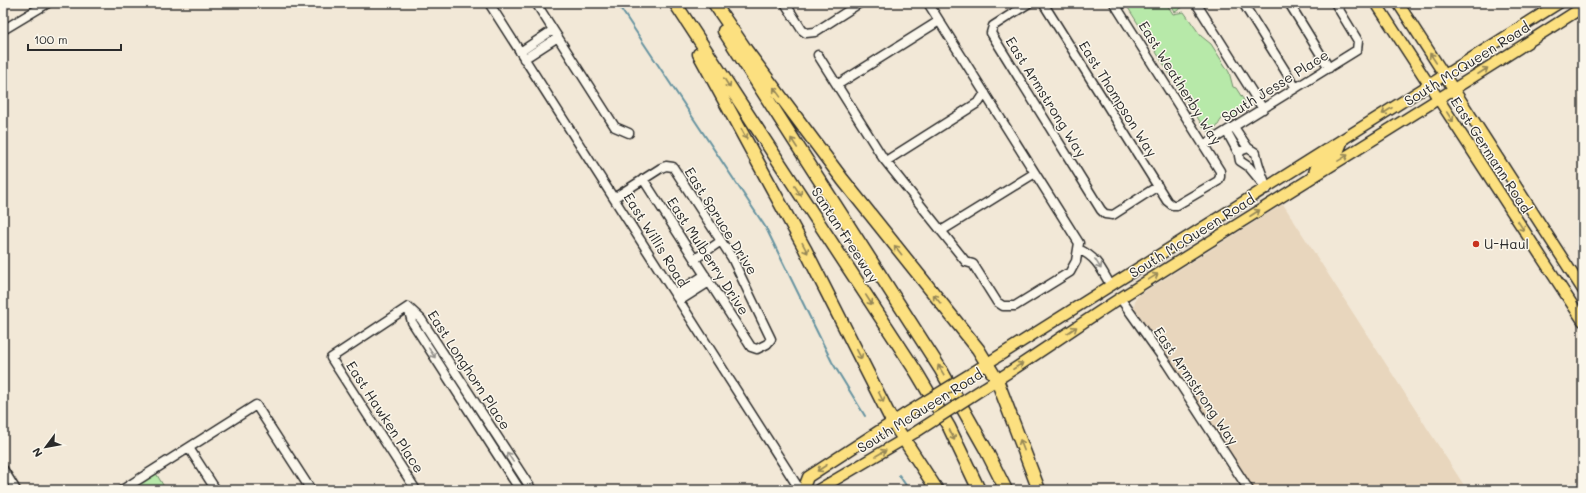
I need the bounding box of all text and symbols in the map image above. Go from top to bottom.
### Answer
street label: East Weatherby Way [1135,17,1226,148]
street label: South McQueen Road [1400,17,1533,110]
scale bar [28,26,121,52]
text: 100 m [34,31,68,47]
street label: East Armstrong Way [1002,33,1091,161]
street label: East Thompson Way [1075,37,1162,160]
street label: South Jesse Place [1217,45,1332,126]
one-way arrow [1428,52,1436,64]
one-way arrow [1477,67,1489,75]
one-way arrow [723,77,731,88]
one-way arrow [773,86,781,97]
street label: East Germann Road [1447,93,1536,217]
one-way arrow [1382,107,1393,115]
one-way arrow [1446,111,1454,122]
one-way arrow [741,128,748,140]
one-way arrow [790,137,798,149]
one-way arrow [1337,154,1349,162]
street label: East Spruce Drive [681,163,762,278]
street label: Santan Freeway [807,183,883,286]
one-way arrow [794,186,802,197]
street label: East Willis Road [620,189,693,291]
street label: South McQueen Road [1125,189,1258,282]
street label: East Mulberry Drive [663,193,754,318]
one-way arrow [1249,209,1260,217]
one-way arrow [1517,220,1525,231]
place label: U-Haul [1484,234,1529,253]
marker: U-Haul [1471,239,1481,249]
one-way arrow [802,242,809,254]
one-way arrow [894,245,903,256]
one-way arrow [1094,258,1102,269]
one-way arrow [1147,273,1158,281]
one-way arrow [933,293,941,304]
one-way arrow [865,294,873,305]
street label: East Longhorn Place [424,306,515,433]
street label: East Armstrong Way [1150,323,1243,449]
one-way arrow [1066,326,1077,334]
one-way arrow [856,347,863,359]
one-way arrow [428,348,437,359]
street label: East Hawken Place [342,357,429,476]
one-way arrow [1013,362,1024,370]
street label: South McQueen Road [853,364,986,457]
one-way arrow [936,364,944,376]
one-way arrow [878,390,885,402]
north arrow [26,427,66,467]
one-way arrow [949,428,956,440]
one-way arrow [1017,440,1025,452]
text: N [29,445,46,460]
one-way arrow [875,449,887,457]
one-way arrow [506,451,514,463]
one-way arrow [817,463,828,472]

